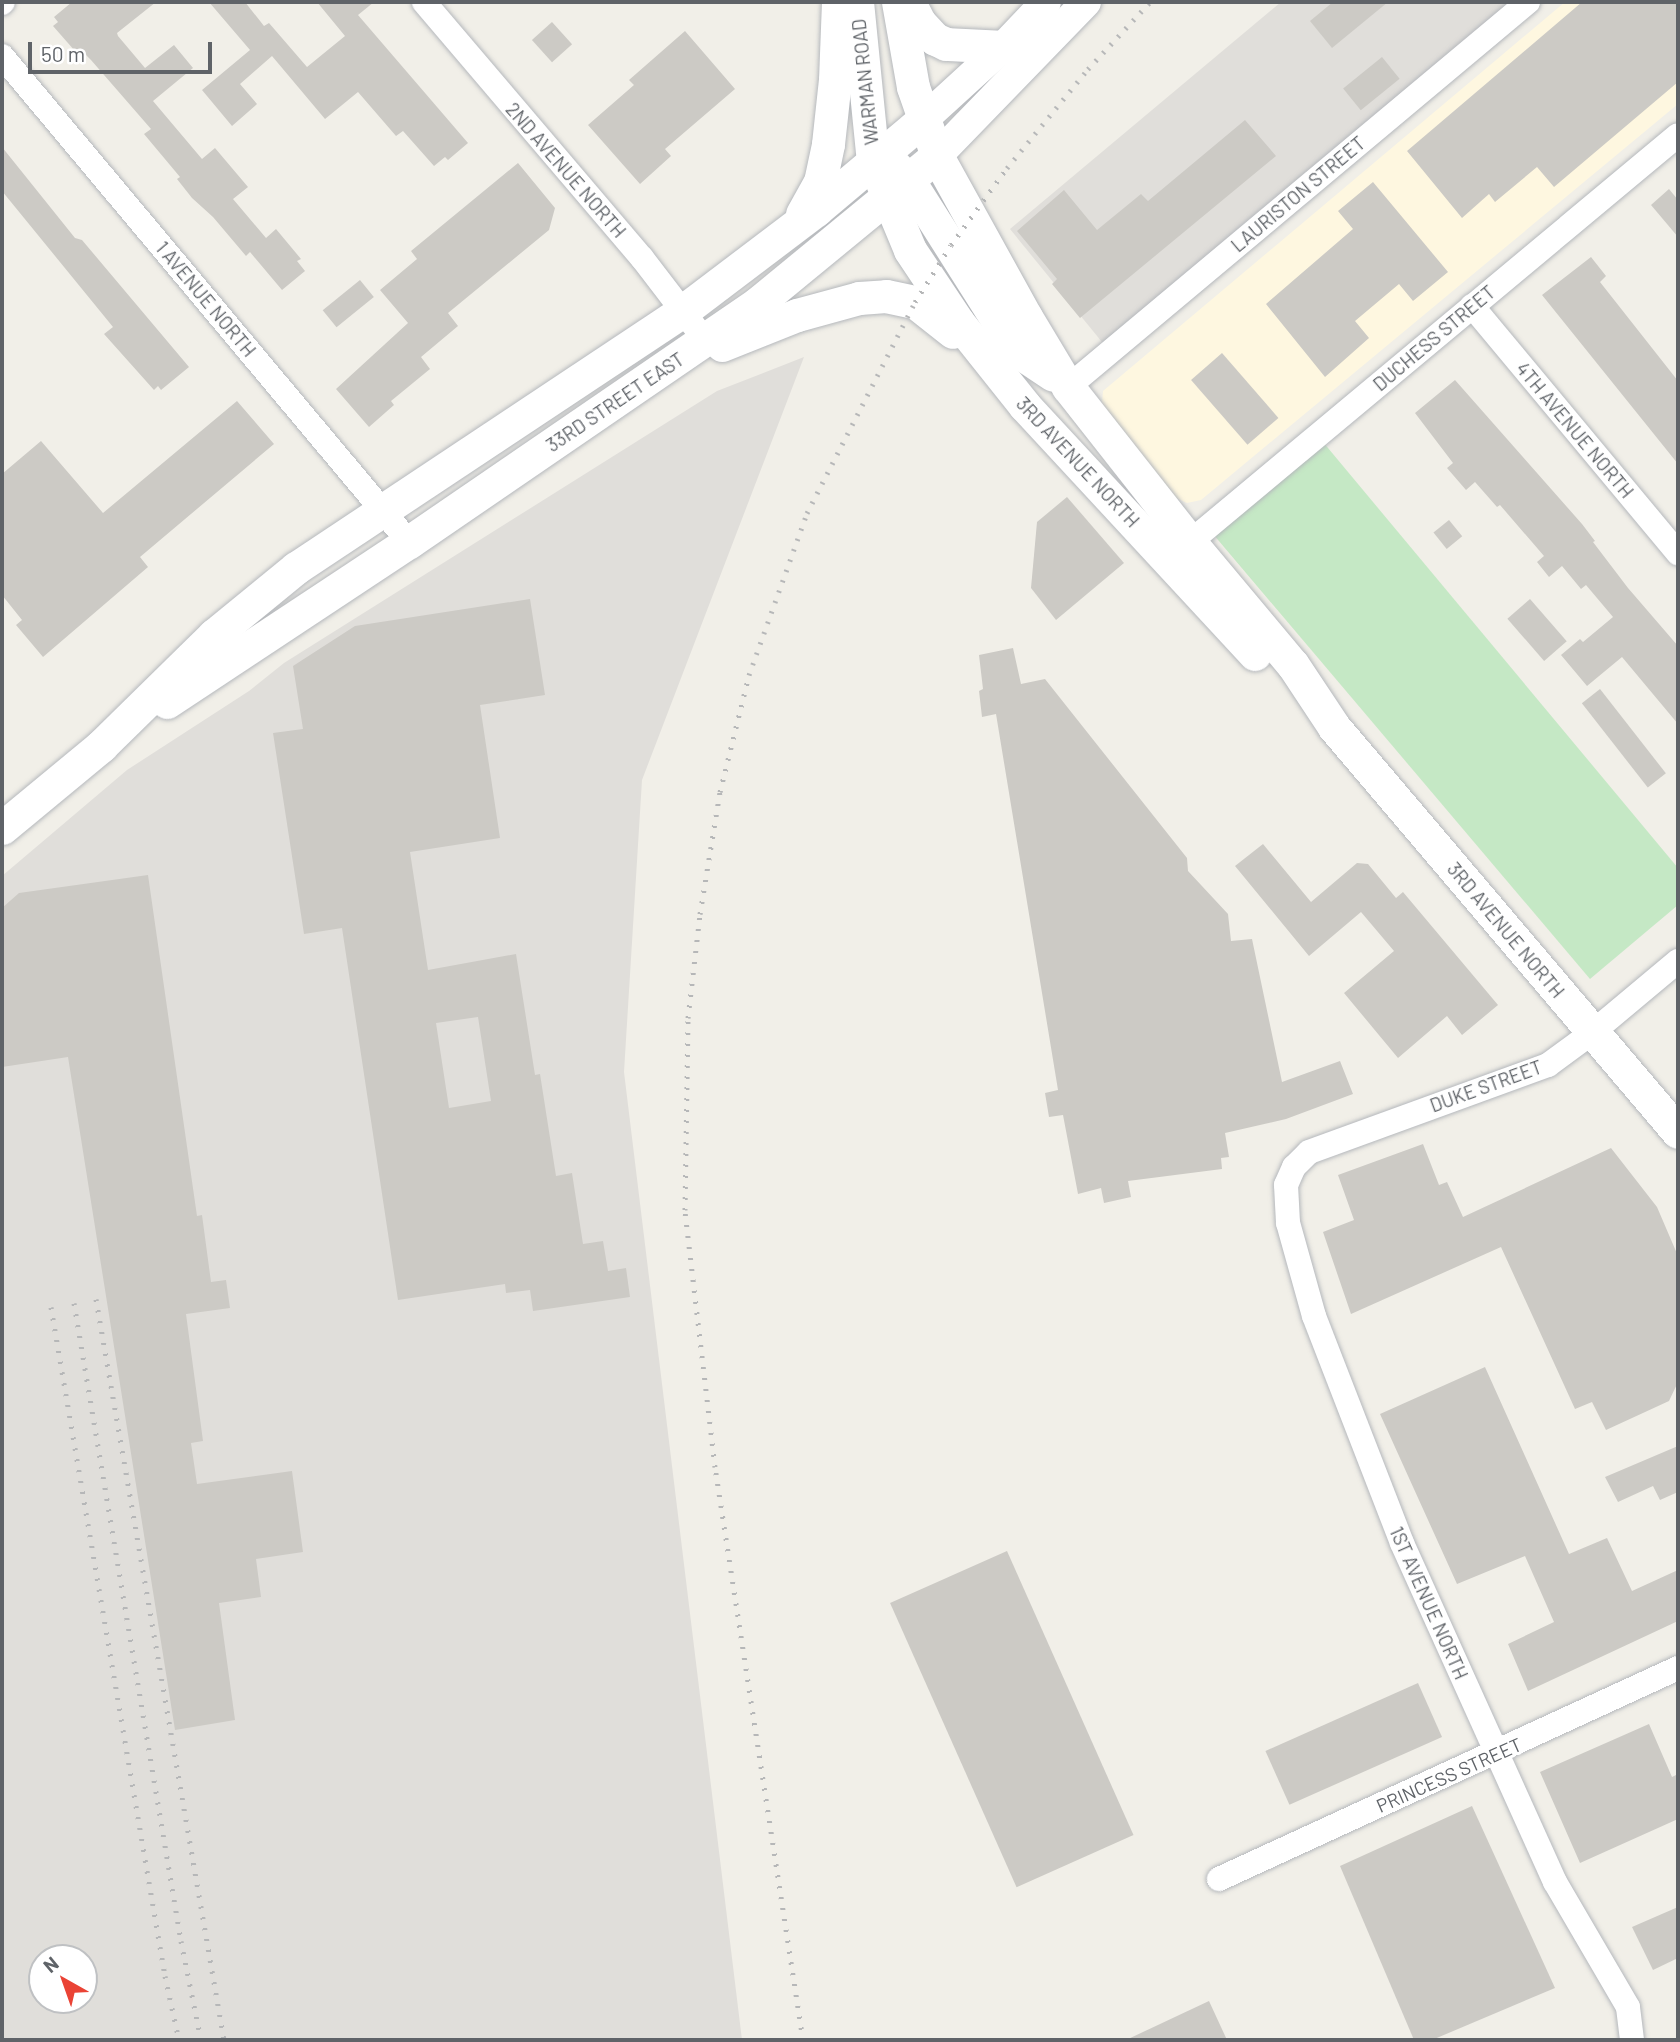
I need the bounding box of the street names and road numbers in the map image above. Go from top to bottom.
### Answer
street label: WARMAN ROAD [847,18,883,146]
street label: 2ND AVENUE NORTH [501,98,631,242]
street label: LAURISTON STREET [1226,131,1370,257]
street label: 1 AVENUE NORTH [151,237,261,361]
street label: DUCHESS STREET [1368,280,1500,396]
street label: 33RD STREET EAST [542,347,688,457]
street label: 4TH AVENUE NORTH [1511,357,1639,503]
street label: 3RD AVENUE NORTH [1012,392,1144,532]
street label: 3RD AVENUE NORTH [1443,858,1569,1002]
street label: DUKE STREET [1427,1055,1545,1117]
street label: 1ST AVENUE NORTH [1385,1523,1473,1683]
street label: PRINCESS STREET [1373,1733,1525,1817]

